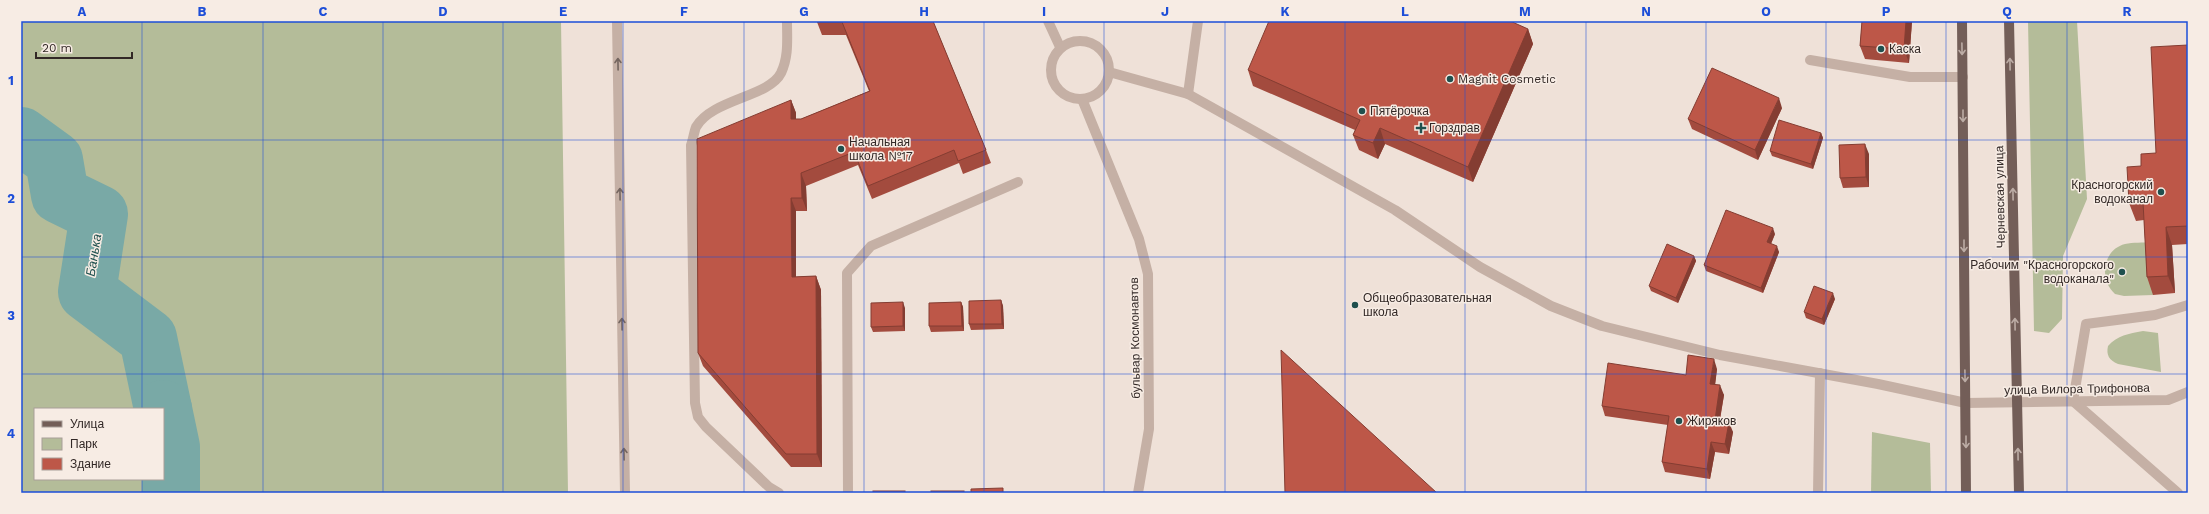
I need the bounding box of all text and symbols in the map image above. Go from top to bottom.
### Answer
text: A [78,4,87,19]
text: B [198,4,207,19]
text: C [319,4,328,19]
text: D [438,4,448,19]
text: E [559,4,567,19]
text: F [680,4,688,19]
text: G [799,4,809,19]
text: H [919,4,929,19]
text: I [1042,4,1046,19]
text: J [1161,4,1169,19]
text: K [1280,4,1290,19]
text: L [1401,4,1409,19]
text: M [1519,4,1531,19]
text: N [1641,4,1651,19]
text: O [1761,4,1771,19]
text: P [1882,4,1891,19]
text: Q [2002,4,2012,19]
text: R [2123,4,2132,19]
scale bar [36,34,132,60]
text: 20 m [42,41,72,55]
place label: Каска [1889,42,1921,56]
one-way arrow [1958,42,1966,55]
marker: Каска [1876,44,1886,54]
one-way arrow [614,58,622,71]
one-way arrow [2006,58,2014,71]
place label: Magnit Cosmetic [1458,72,1556,86]
text: 1 [8,73,14,88]
marker: Magnit Cosmetic [1445,74,1455,84]
place label: Пятёрочка [1370,104,1429,118]
marker: Пятёрочка [1357,106,1367,116]
one-way arrow [1959,109,1967,122]
place label: Горздрав [1429,121,1480,135]
marker: Горздрав [1416,123,1426,133]
place label: Начальная школа №17 [849,135,913,163]
marker: Начальная школа №17 [836,144,846,154]
street label: Черневская улица [1992,145,2008,248]
place label: Красногорский водоканал [2071,178,2153,206]
marker: Красногорский водоканал [2156,187,2166,197]
one-way arrow [616,188,624,201]
one-way arrow [2009,188,2017,201]
text: 2 [7,191,15,206]
water label: Банька [83,233,104,278]
one-way arrow [1960,239,1968,252]
place label: Рабочим "Красногорского водоканала" [1970,258,2114,286]
marker: Рабочим "Красногорского водоканала" [2117,267,2127,277]
street label: бульвар Космонавтов [1127,277,1143,399]
place label: Общеобразовательная школа [1363,291,1492,319]
marker: Общеобразовательная школа [1350,300,1360,310]
text: 3 [7,308,15,323]
one-way arrow [618,318,626,331]
one-way arrow [2012,318,2019,331]
one-way arrow [1961,369,1969,382]
street label: улица Вилора Трифонова [2004,381,2150,397]
legend [34,408,164,480]
place label: Жиряков [1687,414,1736,428]
marker: Жиряков [1674,416,1684,426]
text: Улица [70,417,104,431]
text: 4 [7,426,16,441]
one-way arrow [1962,435,1970,448]
text: Парк [70,437,98,451]
one-way arrow [620,448,628,461]
one-way arrow [2014,448,2022,461]
text: Здание [70,457,111,471]

